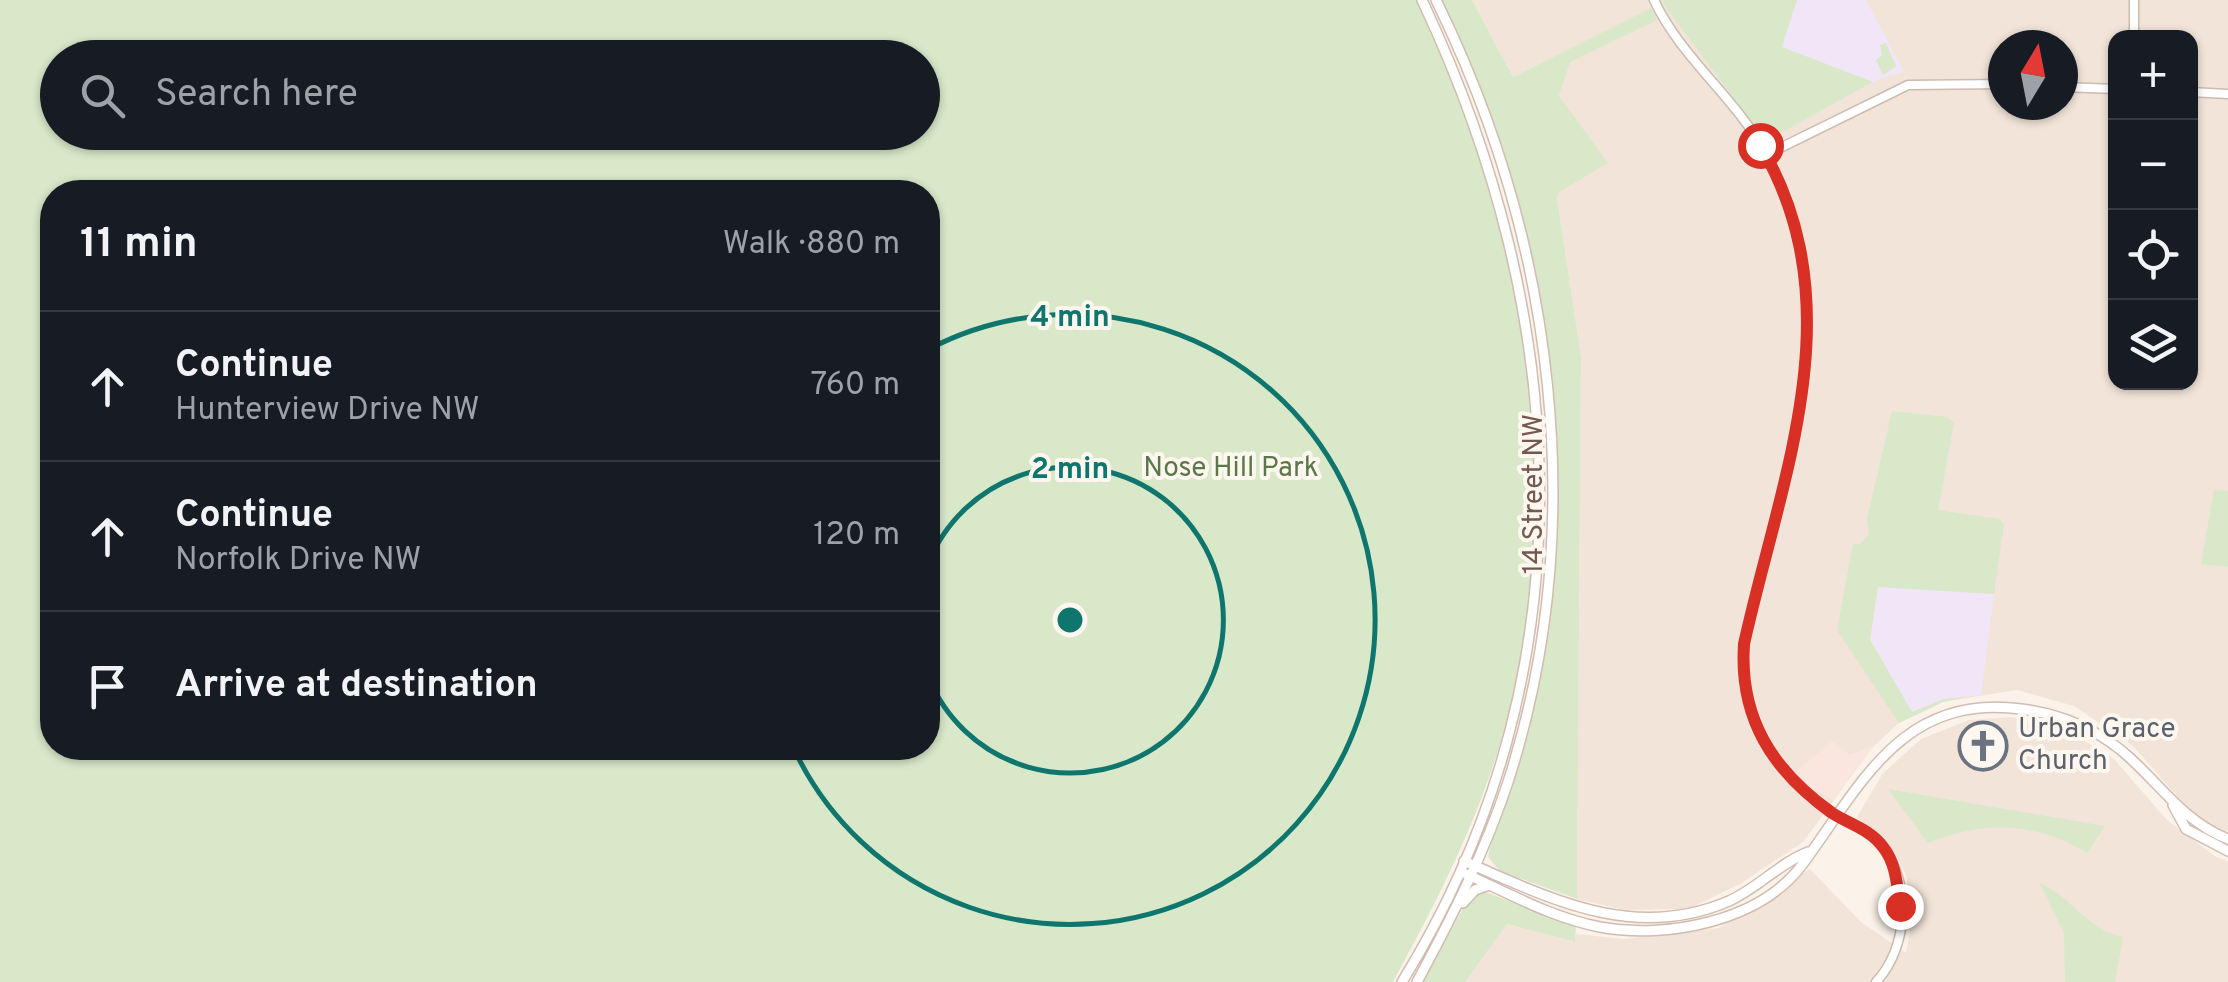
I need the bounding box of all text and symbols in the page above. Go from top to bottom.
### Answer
north arrow [1988,30,2078,120]
map controls [2108,30,2198,390]
button: + [2108,30,2198,120]
search box [40,40,940,150]
icon: search [75,68,130,123]
text: Search here [155,71,358,120]
button: − [2108,120,2198,210]
route start [1738,123,1784,169]
button: locate [2108,210,2198,300]
text: 11 min [80,219,198,272]
text: Walk · 880 m [723,225,900,265]
text: 4 min [1030,300,1110,337]
button: layers [2108,300,2198,390]
text: Continue [175,342,333,391]
icon: ahead [80,359,135,414]
text: 760 m [811,366,900,406]
text: Hunterview Drive NW [175,391,480,431]
street label: 14 Street NW [1517,414,1553,574]
park label: Nose Hill Park [1143,451,1319,487]
text: 2 min [1031,452,1109,489]
text: Continue [175,492,333,541]
icon: ahead [80,509,135,564]
text: 120 m [813,516,900,556]
text: Norfolk Drive NW [175,541,421,581]
centre of rings [1052,602,1088,638]
icon: arrive [80,659,135,714]
text: Arrive at destination [175,662,538,711]
place label: Urban Grace Church [2018,712,2176,780]
church icon: Urban Grace Church [1957,720,2009,772]
route end [1878,884,1924,930]

